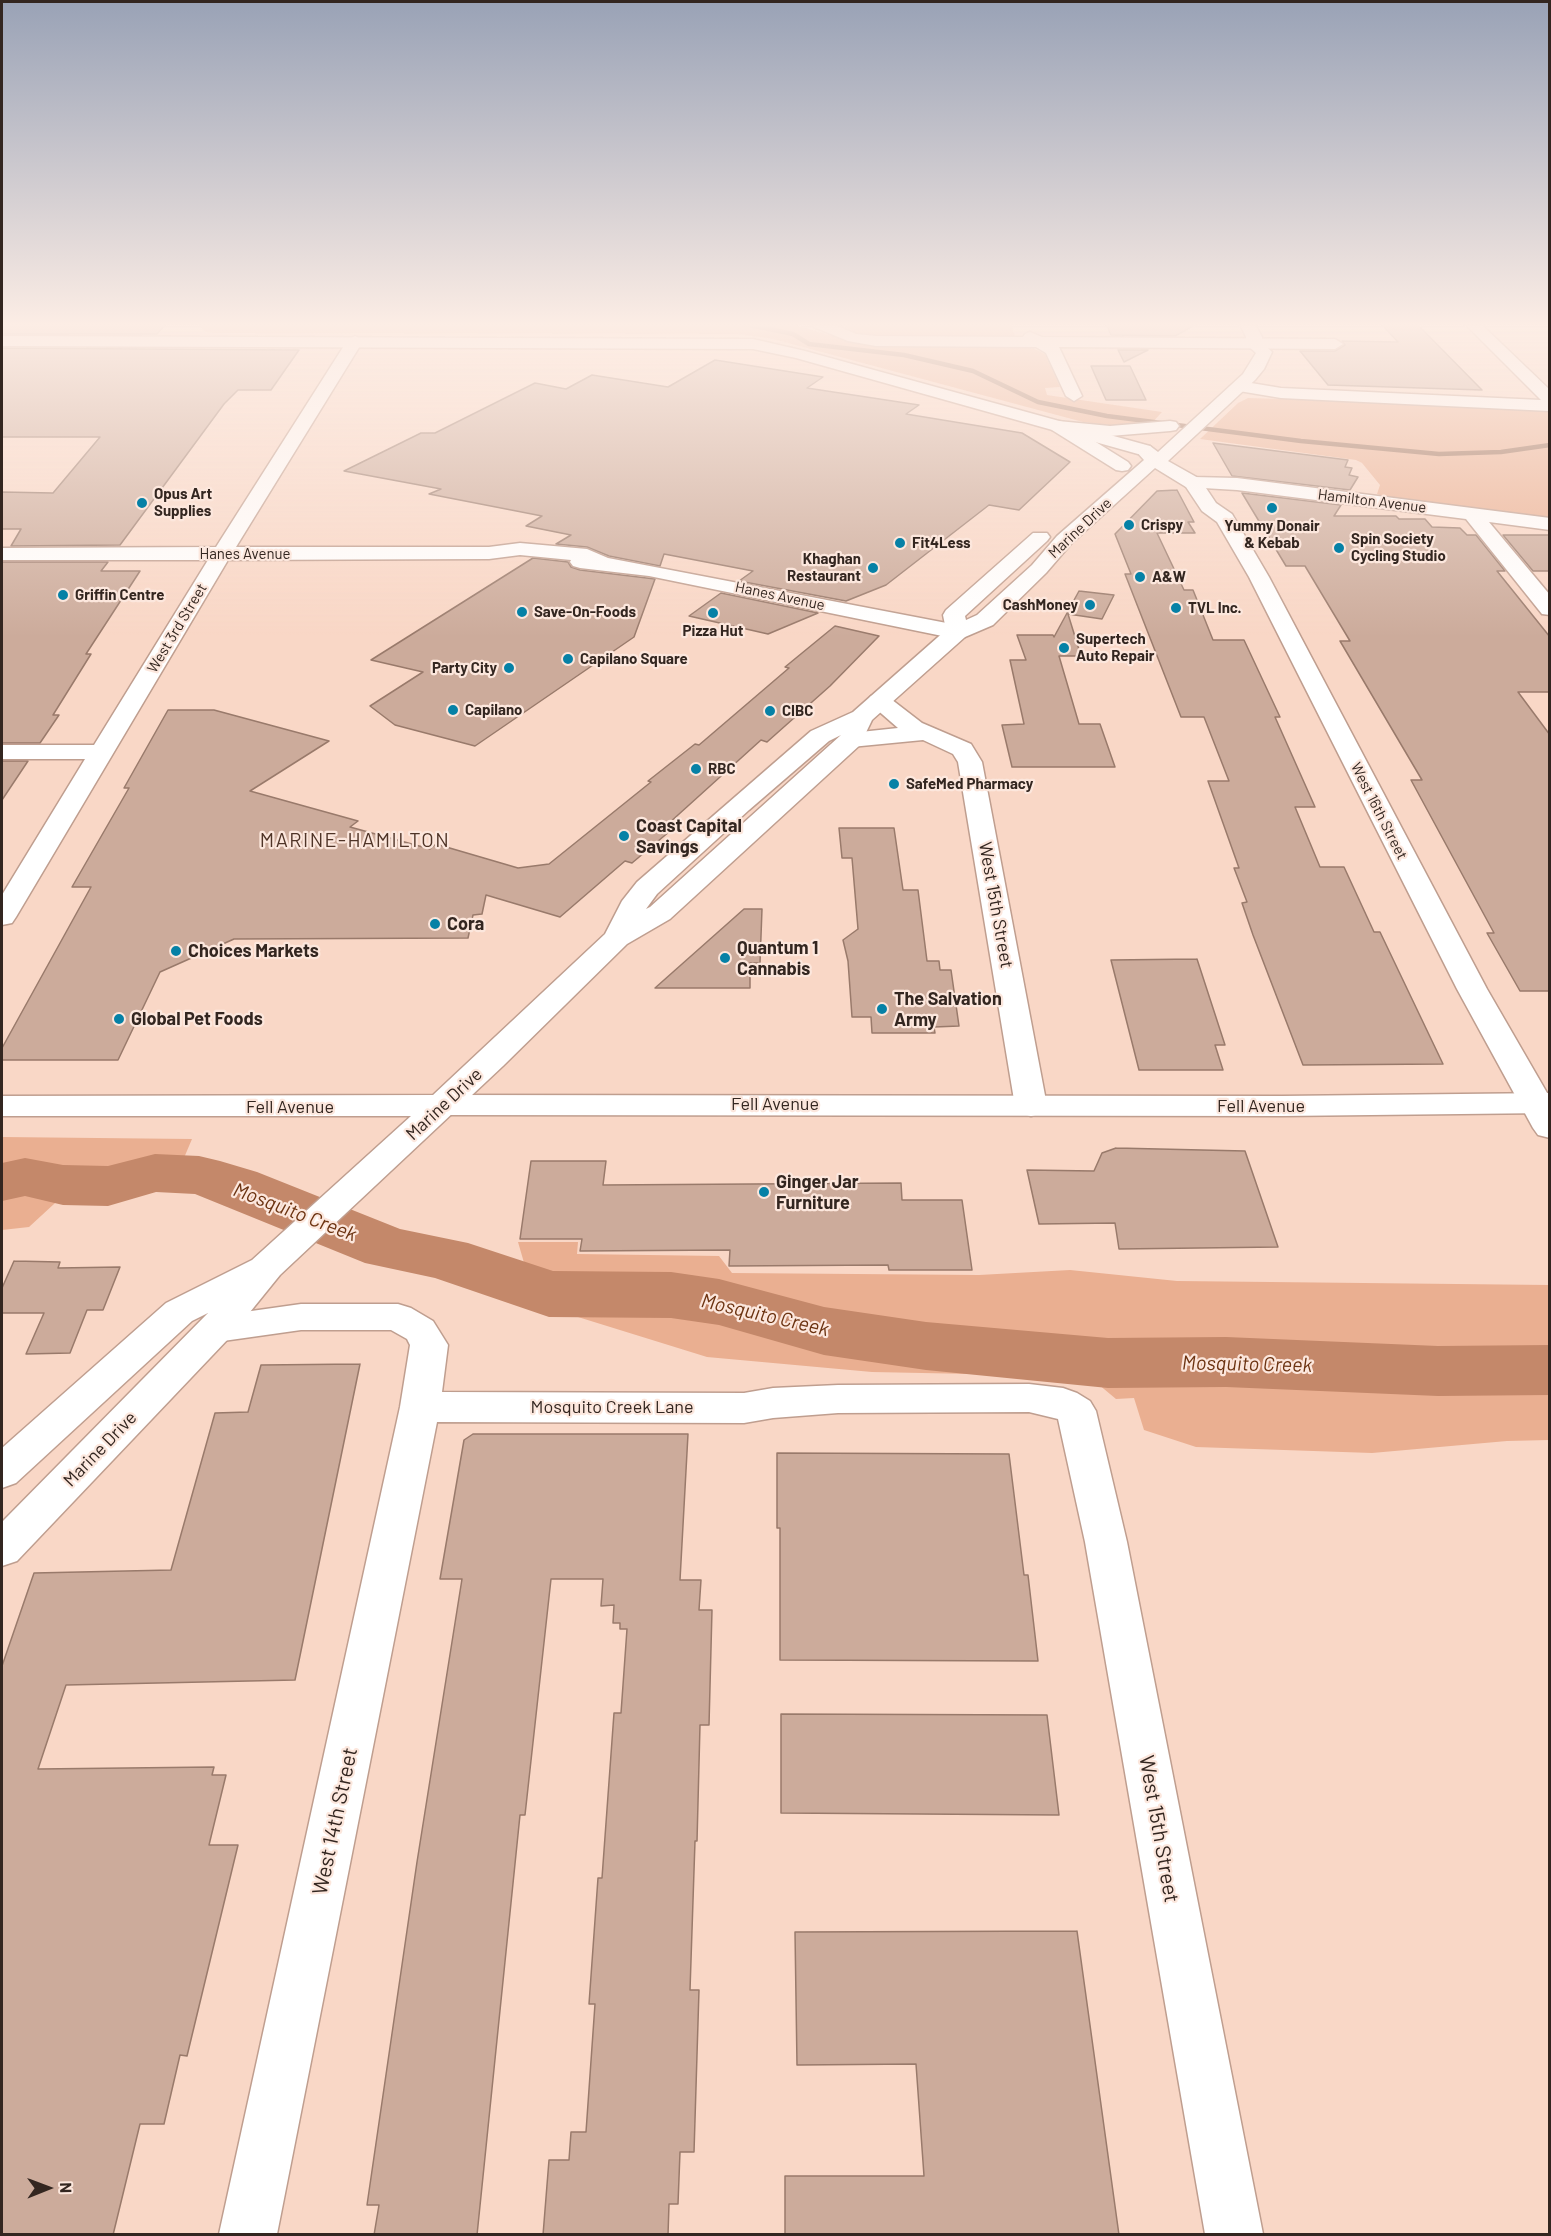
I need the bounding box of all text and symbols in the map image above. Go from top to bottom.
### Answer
place label: Opus Art Supplies [154,485,212,520]
street label: Hamilton Avenue [1317,485,1427,517]
street label: Marine Drive [1045,494,1115,562]
marker: Opus Art Supplies [135,496,149,510]
marker: Yummy Donair & Kebab [1265,501,1279,515]
place label: Crispy [1141,516,1183,534]
place label: Yummy Donair & Kebab [1224,517,1320,552]
marker: Crispy [1122,518,1136,532]
place label: Spin Society Cycling Studio [1351,530,1446,565]
place label: Fit4Less [912,534,971,552]
marker: Fit4Less [893,536,907,550]
marker: Spin Society Cycling Studio [1332,541,1346,555]
street label: Hanes Avenue [199,545,291,563]
place label: Khaghan Restaurant [787,550,861,585]
marker: Khaghan Restaurant [866,561,880,575]
place label: A&W [1152,568,1186,586]
marker: A&W [1133,570,1147,584]
street label: Hanes Avenue [734,578,826,614]
street label: West 3rd Street [143,580,211,676]
place label: Griffin Centre [75,586,164,604]
marker: Griffin Centre [56,588,70,602]
place label: CashMoney [1003,596,1078,614]
marker: CashMoney [1083,598,1097,612]
place label: TVL Inc. [1188,599,1242,617]
marker: TVL Inc. [1169,601,1183,615]
place label: Save-On-Foods [534,603,636,621]
marker: Save-On-Foods [515,605,529,619]
marker: Pizza Hut [706,606,720,620]
place label: Pizza Hut [683,622,743,640]
place label: Supertech Auto Repair [1076,630,1154,665]
marker: Supertech Auto Repair [1057,641,1071,655]
place label: Capilano Square [580,650,688,668]
marker: Capilano Square [561,652,575,666]
place label: Party City [432,659,497,677]
marker: Party City [502,661,516,675]
place label: Capilano [465,701,522,719]
place label: CIBC [782,702,813,720]
marker: Capilano [446,703,460,717]
marker: CIBC [763,704,777,718]
place label: RBC [708,760,736,778]
street label: West 16th Street [1347,760,1411,862]
marker: RBC [689,762,703,776]
place label: SafeMed Pharmacy [906,775,1033,793]
marker: SafeMed Pharmacy [887,777,901,791]
place label: Coast Capital Savings [636,815,742,858]
district label: MARINE-HAMILTON [260,828,450,852]
marker: Coast Capital Savings [617,829,631,843]
street label: West 15th Street [974,840,1018,970]
place label: Cora [447,913,484,935]
marker: Cora [428,917,442,931]
place label: Quantum 1 Cannabis [737,937,818,980]
place label: Choices Markets [188,940,319,962]
marker: Choices Markets [169,944,183,958]
marker: Quantum 1 Cannabis [718,951,732,965]
place label: The Salvation Army [894,988,1002,1030]
marker: The Salvation Army [875,1002,889,1016]
place label: Global Pet Foods [131,1008,263,1030]
marker: Global Pet Foods [112,1012,126,1026]
street label: Marine Drive [401,1063,487,1145]
street label: Fell Avenue [731,1093,819,1115]
street label: Fell Avenue [1217,1095,1305,1117]
street label: Fell Avenue [246,1096,334,1118]
place label: Ginger Jar Furniture [776,1171,859,1214]
water label: Mosquito Creek [230,1177,360,1247]
marker: Ginger Jar Furniture [757,1185,771,1199]
water label: Mosquito Creek [699,1289,831,1341]
water label: Mosquito Creek [1182,1351,1312,1377]
street label: Mosquito Creek Lane [531,1396,693,1418]
street label: Marine Drive [59,1407,141,1491]
street label: West 14th Street [307,1745,363,1897]
street label: West 15th Street [1134,1753,1184,1905]
north arrow [18,2158,78,2218]
text: N [57,2182,76,2193]

